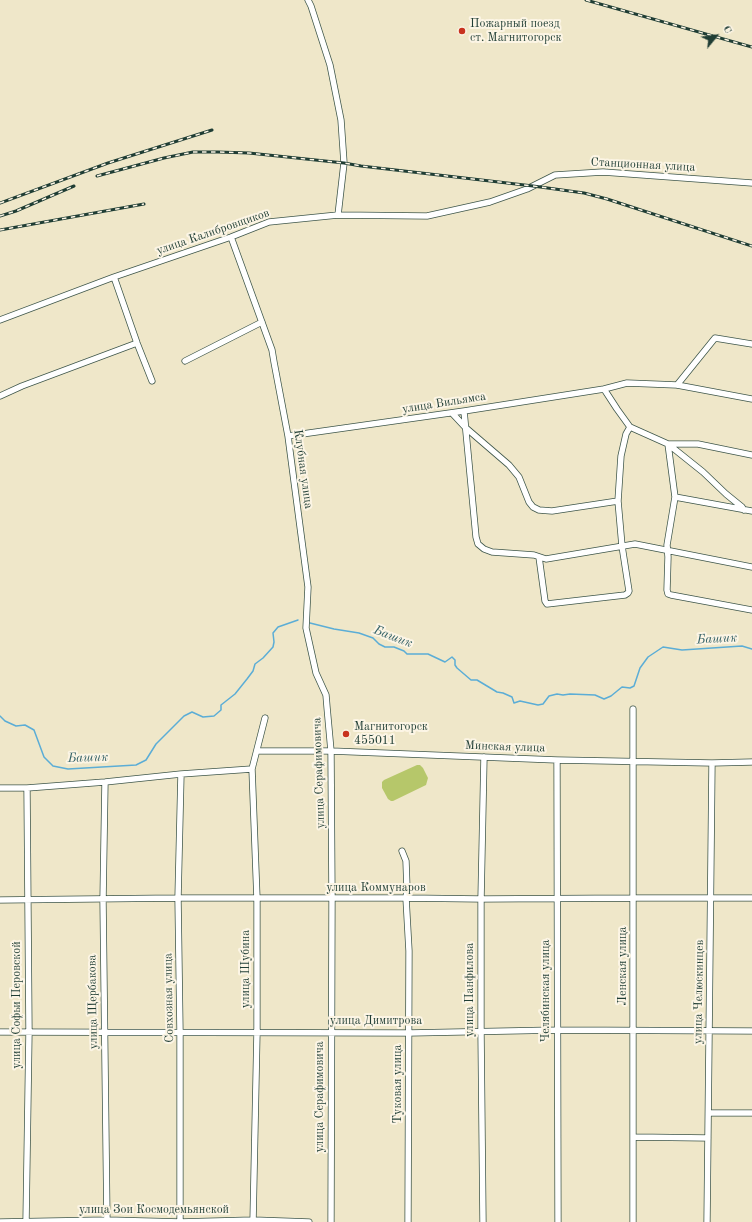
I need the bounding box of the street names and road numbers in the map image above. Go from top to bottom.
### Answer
street label: Станционная улица [590,155,696,175]
street label: улица Калибровщиков [155,206,271,258]
street label: улица Вильямса [401,389,487,417]
street label: Клубная улица [290,428,316,510]
street label: улица Серафимовича [310,717,328,829]
street label: Минская улица [464,738,546,756]
street label: улица Коммунаров [326,881,426,895]
street label: Ленская улица [616,927,630,1005]
street label: улица Шубина [239,930,253,1008]
street label: Челябинская улица [539,939,553,1043]
street label: улица Челюскинцев [691,940,707,1044]
street label: улица Софьи Перовской [10,941,24,1069]
street label: улица Панфилова [463,943,477,1037]
street label: Совхозная улица [161,953,177,1043]
street label: улица Щербакова [85,955,101,1049]
street label: улица Димитрова [330,1014,422,1028]
street label: улица Серафимовича [313,1041,327,1153]
street label: Туковая улица [391,1045,405,1123]
street label: улица Зои Космодемьянской [79,1203,229,1217]

